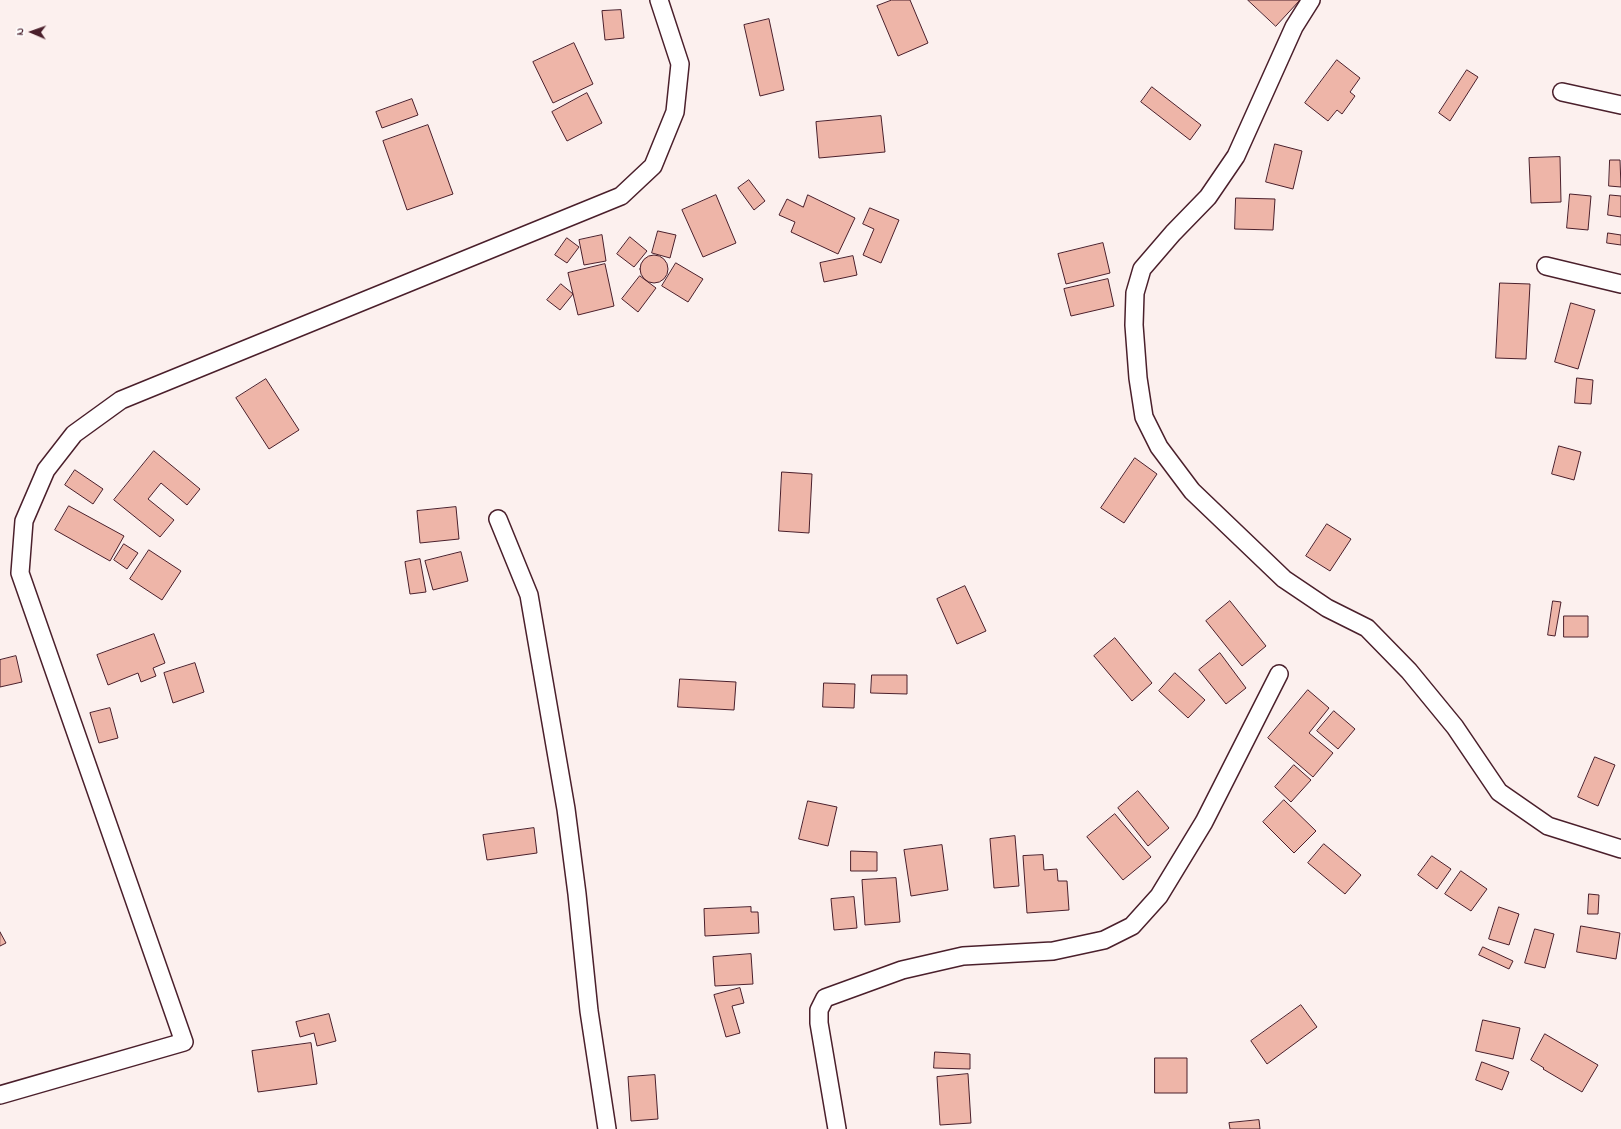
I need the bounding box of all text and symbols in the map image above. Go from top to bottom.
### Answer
north arrow [12,12,52,52]
text: N [12,28,28,36]

